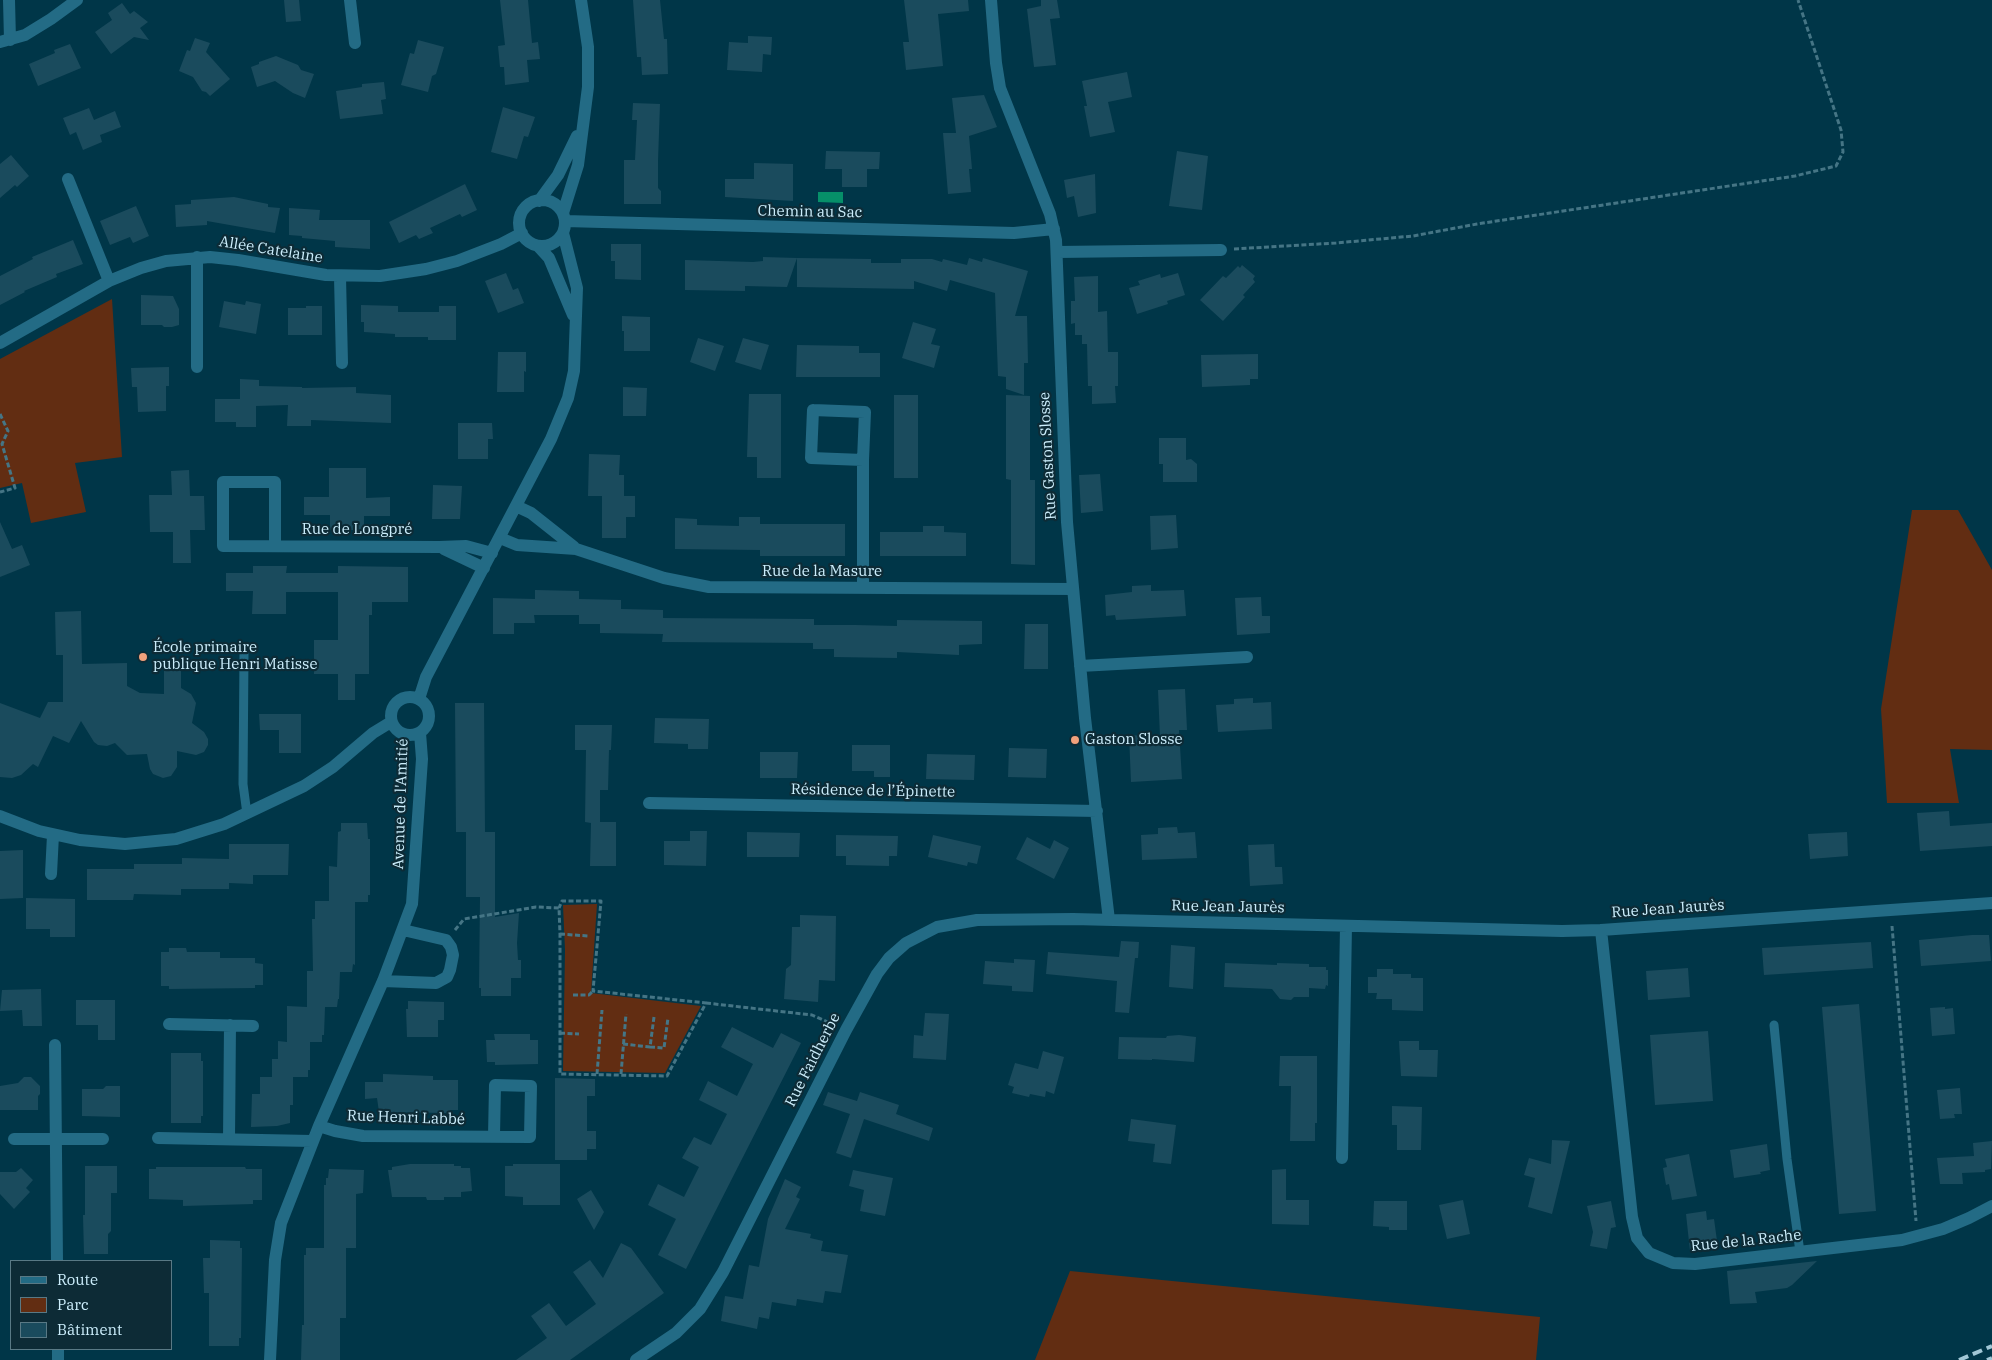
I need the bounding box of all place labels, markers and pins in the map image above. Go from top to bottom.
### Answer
place label: École primaire publique Henri Matisse [153,639,317,674]
marker: École primaire publique Henri Matisse [137,651,149,663]
place label: Gaston Slosse [1085,731,1183,749]
marker: Gaston Slosse [1069,734,1081,746]

